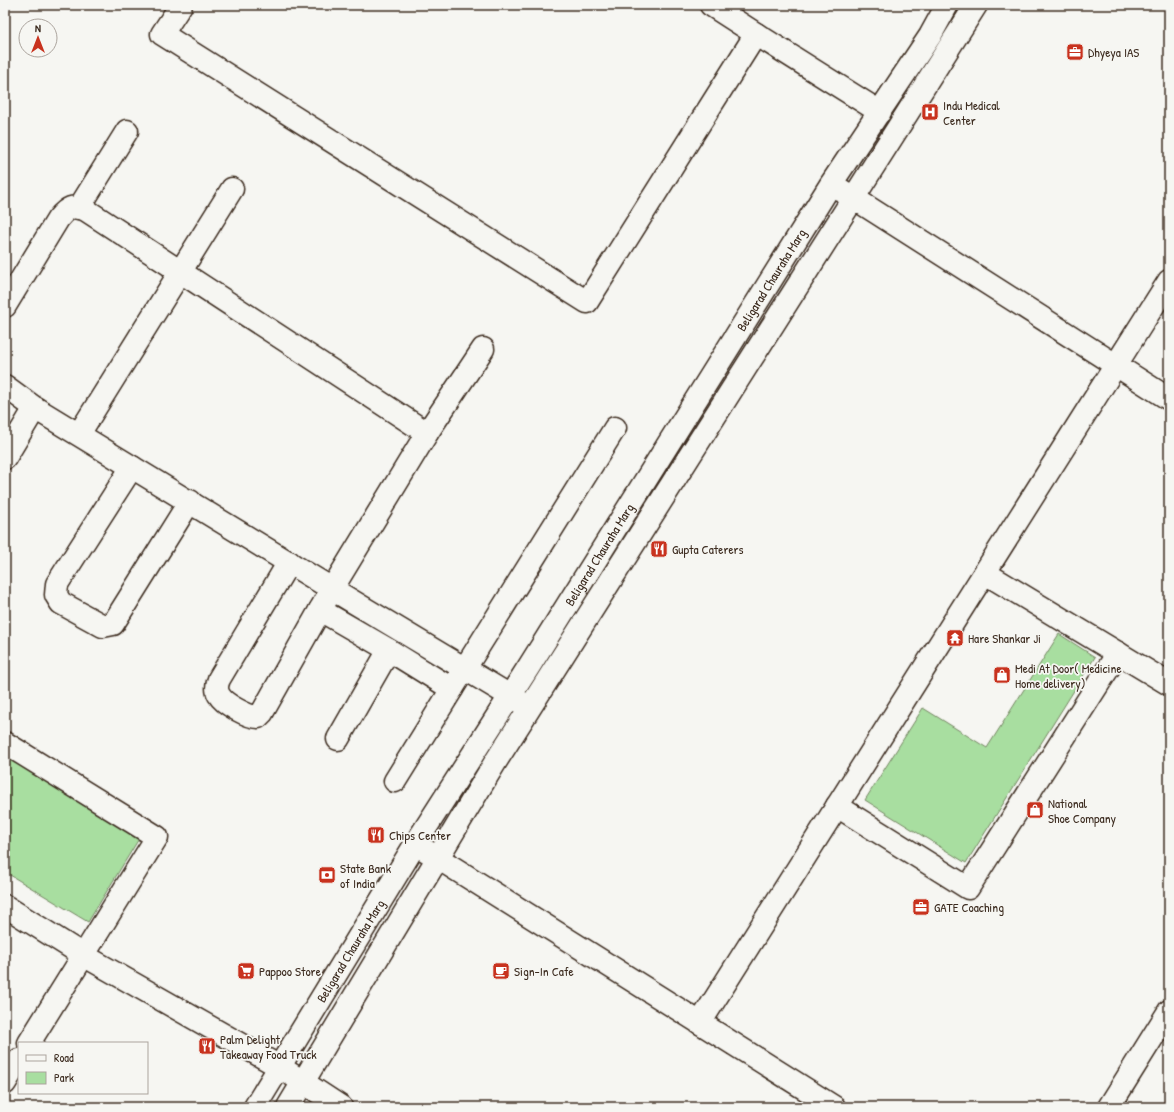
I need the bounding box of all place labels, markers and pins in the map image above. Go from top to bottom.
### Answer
office icon: Dhyeya IAS [1065,42,1085,62]
place label: Dhyeya IAS [1088,43,1139,61]
place label: Indu Medical Center [943,96,1000,129]
hospital icon: Indu Medical Center [920,102,940,122]
restaurant icon: Gupta Caterers [649,539,669,559]
place label: Gupta Caterers [672,540,744,558]
temple icon: Hare Shankar Ji [945,628,965,648]
place label: Hare Shankar Ji [968,629,1041,647]
place label: Medi At Door( Medicine Home delivery) [1015,659,1122,692]
shop icon: Medi At Door( Medicine Home delivery) [992,665,1012,685]
place label: National Shoe Company [1048,794,1117,827]
shop icon: National Shoe Company [1025,800,1045,820]
restaurant icon: Chips Center [366,825,386,845]
place label: Chips Center [389,826,451,844]
place label: State Bank of India [340,859,392,892]
bank icon: State Bank of India [317,865,337,885]
office icon: GATE Coaching [911,897,931,917]
place label: GATE Coaching [934,898,1004,916]
supermarket icon: Pappoo Store [236,961,256,981]
cafe icon: Sign-In Cafe [491,961,511,981]
place label: Pappoo Store [259,962,321,980]
place label: Sign-In Cafe [514,962,574,980]
place label: Palm Delight Takeaway Food Truck [220,1030,317,1063]
restaurant icon: Palm Delight Takeaway Food Truck [197,1036,217,1056]

